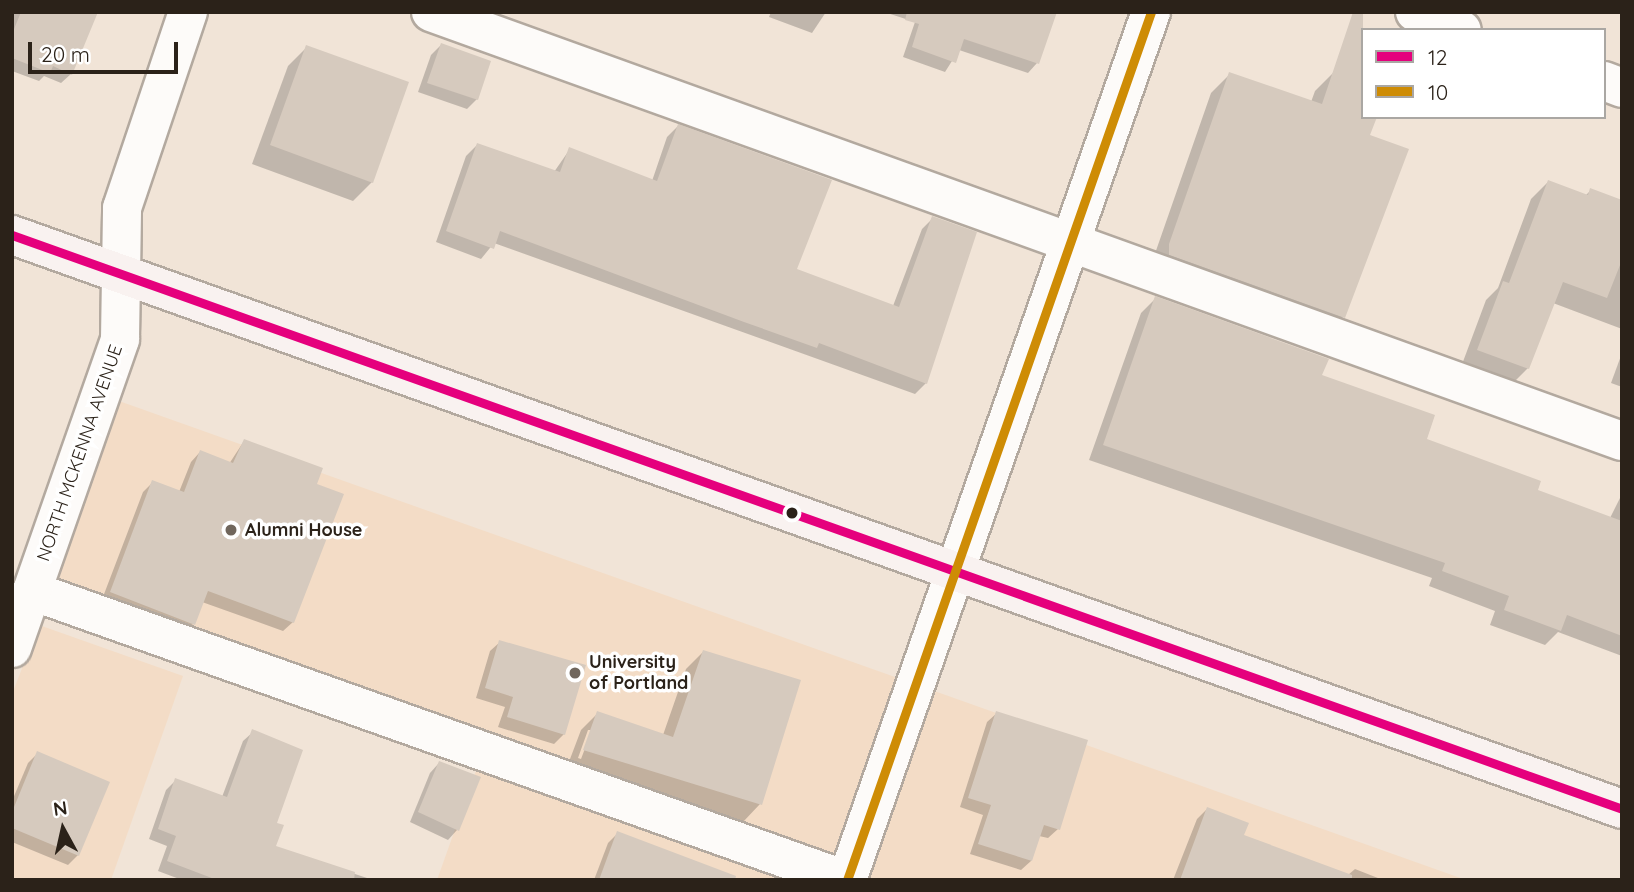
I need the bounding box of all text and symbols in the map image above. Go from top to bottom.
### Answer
scale bar [32,28,182,72]
legend [1361,28,1606,119]
text: 20 m [41,41,90,67]
text: 12 [1428,44,1447,70]
text: 10 [1428,79,1448,105]
street label: NORTH MCKENNA AVENUE [33,342,127,564]
unlabelled marker [785,506,799,520]
place label: Alumni House [245,519,362,541]
marker: Alumni House [223,522,239,538]
place label: University of Portland [589,652,688,694]
marker: University of Portland [567,665,583,681]
north arrow [28,794,98,864]
text: N [51,795,69,821]

